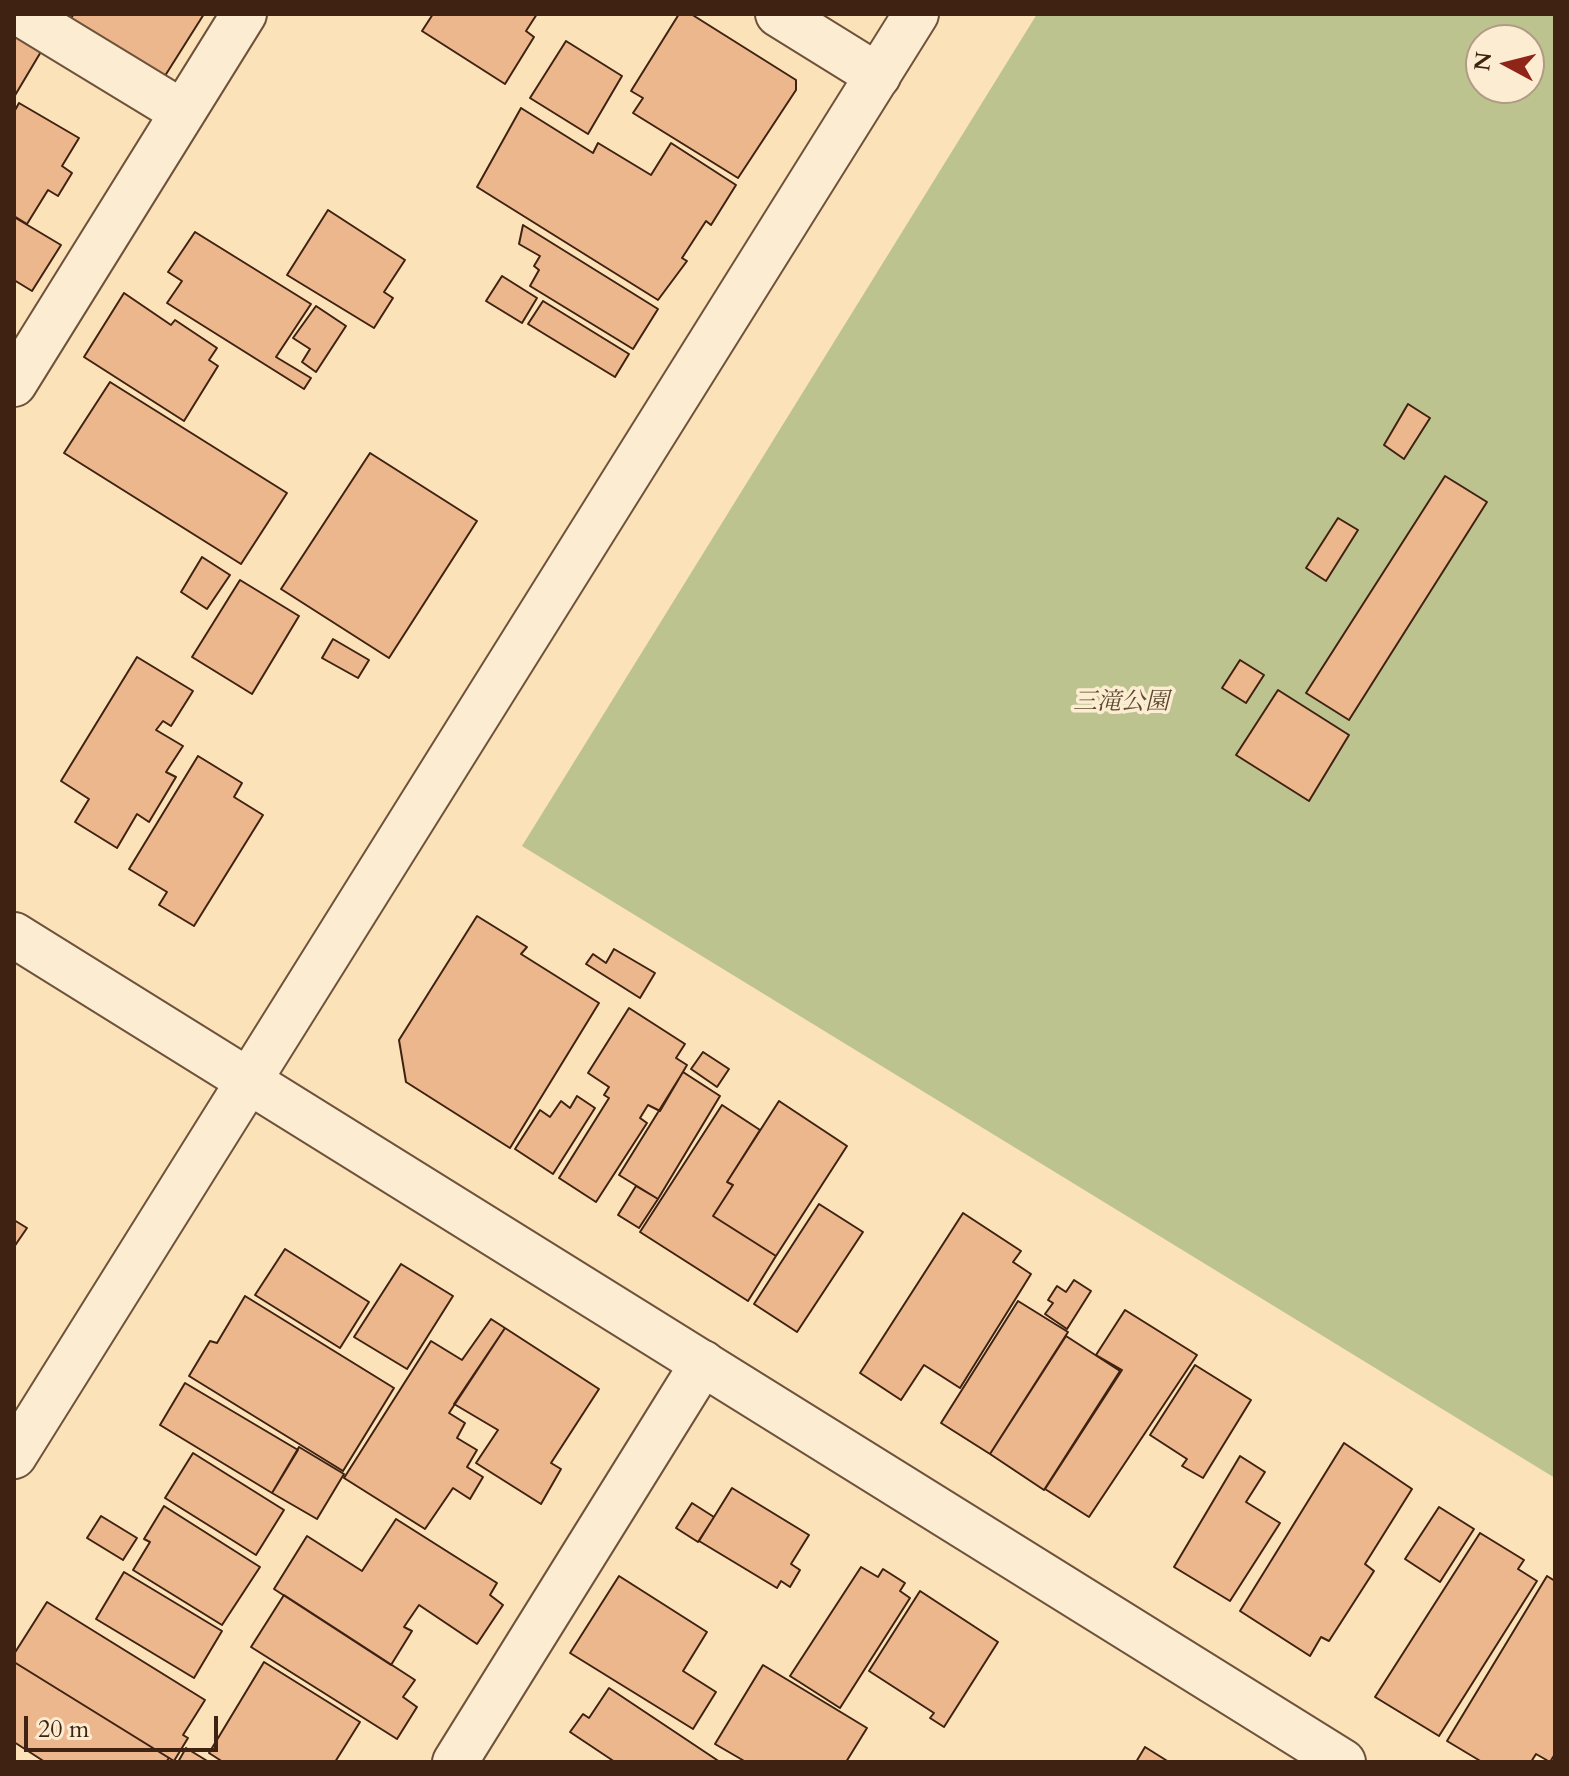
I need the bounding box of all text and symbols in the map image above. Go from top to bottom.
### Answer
north arrow [1465,24,1545,104]
text: N [1467,50,1499,73]
park label: 三滝公園 [1073,689,1169,717]
scale bar [28,1700,222,1750]
text: 20 m [38,1713,89,1746]

